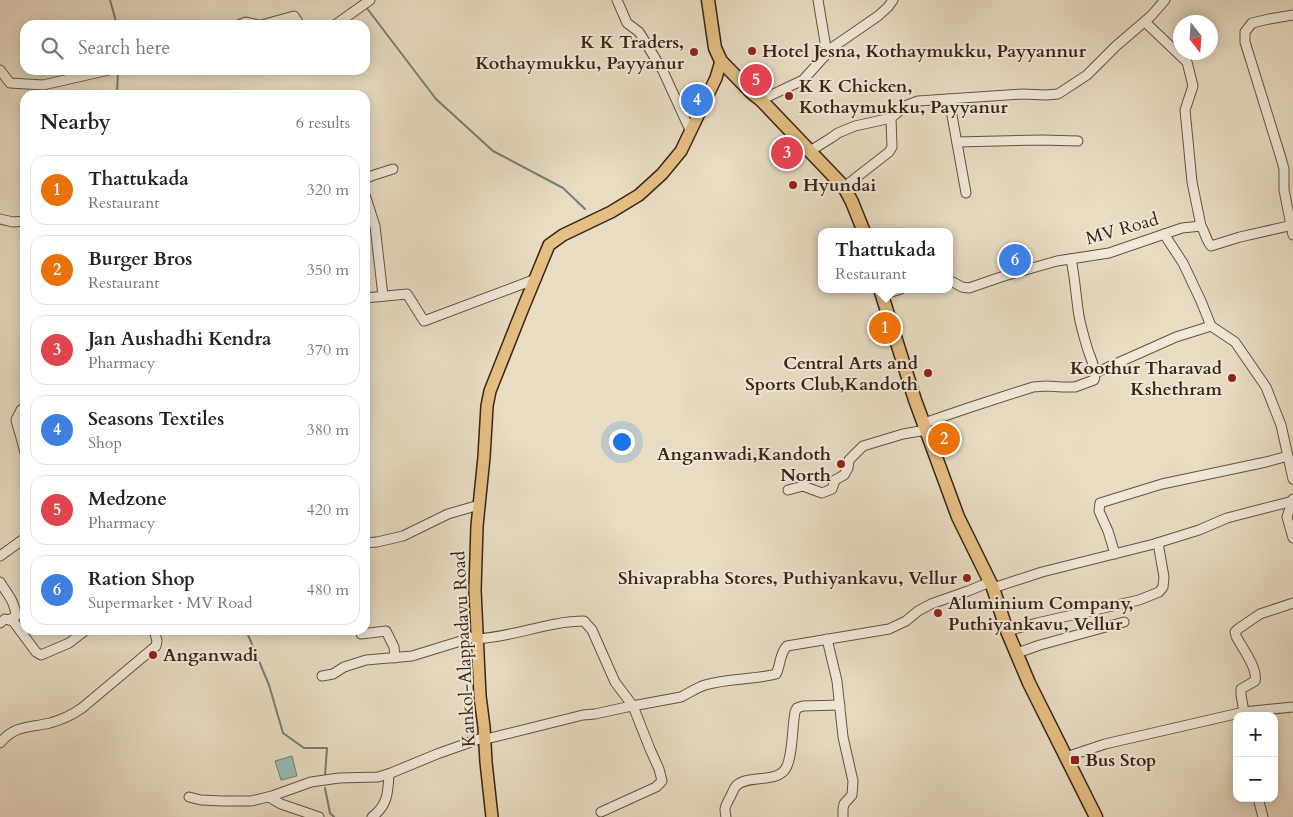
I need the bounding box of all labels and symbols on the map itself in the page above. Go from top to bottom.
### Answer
north arrow [1173,15,1218,60]
place label: K K Traders, Kothaymukku, Payyanur [475,30,685,76]
place label: Hotel Jesna, Kothaymukku, Payyannur [762,39,1087,64]
marker: Hotel Jesna, Kothaymukku, Payyannur [746,45,758,57]
marker: K K Traders, Kothaymukku, Payyanur [688,46,700,58]
pin: 5 [740,61,772,99]
place label: K K Chicken, Kothaymukku, Payyanur [799,74,1009,120]
pin: 4 [681,81,713,119]
marker: K K Chicken, Kothaymukku, Payyanur [783,90,795,102]
pin: 3 [771,134,803,172]
place label: Hyundai [803,173,876,198]
marker: Hyundai [787,179,799,191]
street label: MV Road [1083,207,1162,251]
pin: 6 [999,241,1031,279]
pin: 1 [869,309,901,347]
place label: Central Arts and Sports Club,Kandoth [745,351,919,397]
place label: Koothur Tharavad Kshethram [1070,356,1223,402]
marker: Central Arts and Sports Club,Kandoth [922,367,934,379]
marker: Koothur Tharavad Kshethram [1226,372,1238,384]
pin: 2 [928,420,960,458]
your location [609,429,635,455]
place label: Anganwadi,Kandoth North [657,442,831,488]
marker: Anganwadi,Kandoth North [835,458,847,470]
street label: Kankol-Alappadavu Road [446,550,482,748]
place label: Shivaprabha Stores, Puthiyankavu, Vellur [618,566,958,591]
marker: Shivaprabha Stores, Puthiyankavu, Vellur [961,572,973,584]
place label: Aluminium Company, Puthiyankavu, Vellur [948,591,1133,637]
marker: Aluminium Company, Puthiyankavu, Vellur [932,607,944,619]
place label: Anganwadi [163,643,259,668]
marker: Anganwadi [147,649,159,661]
place label: Bus Stop [1085,748,1156,773]
marker: Bus Stop [1069,754,1081,766]

